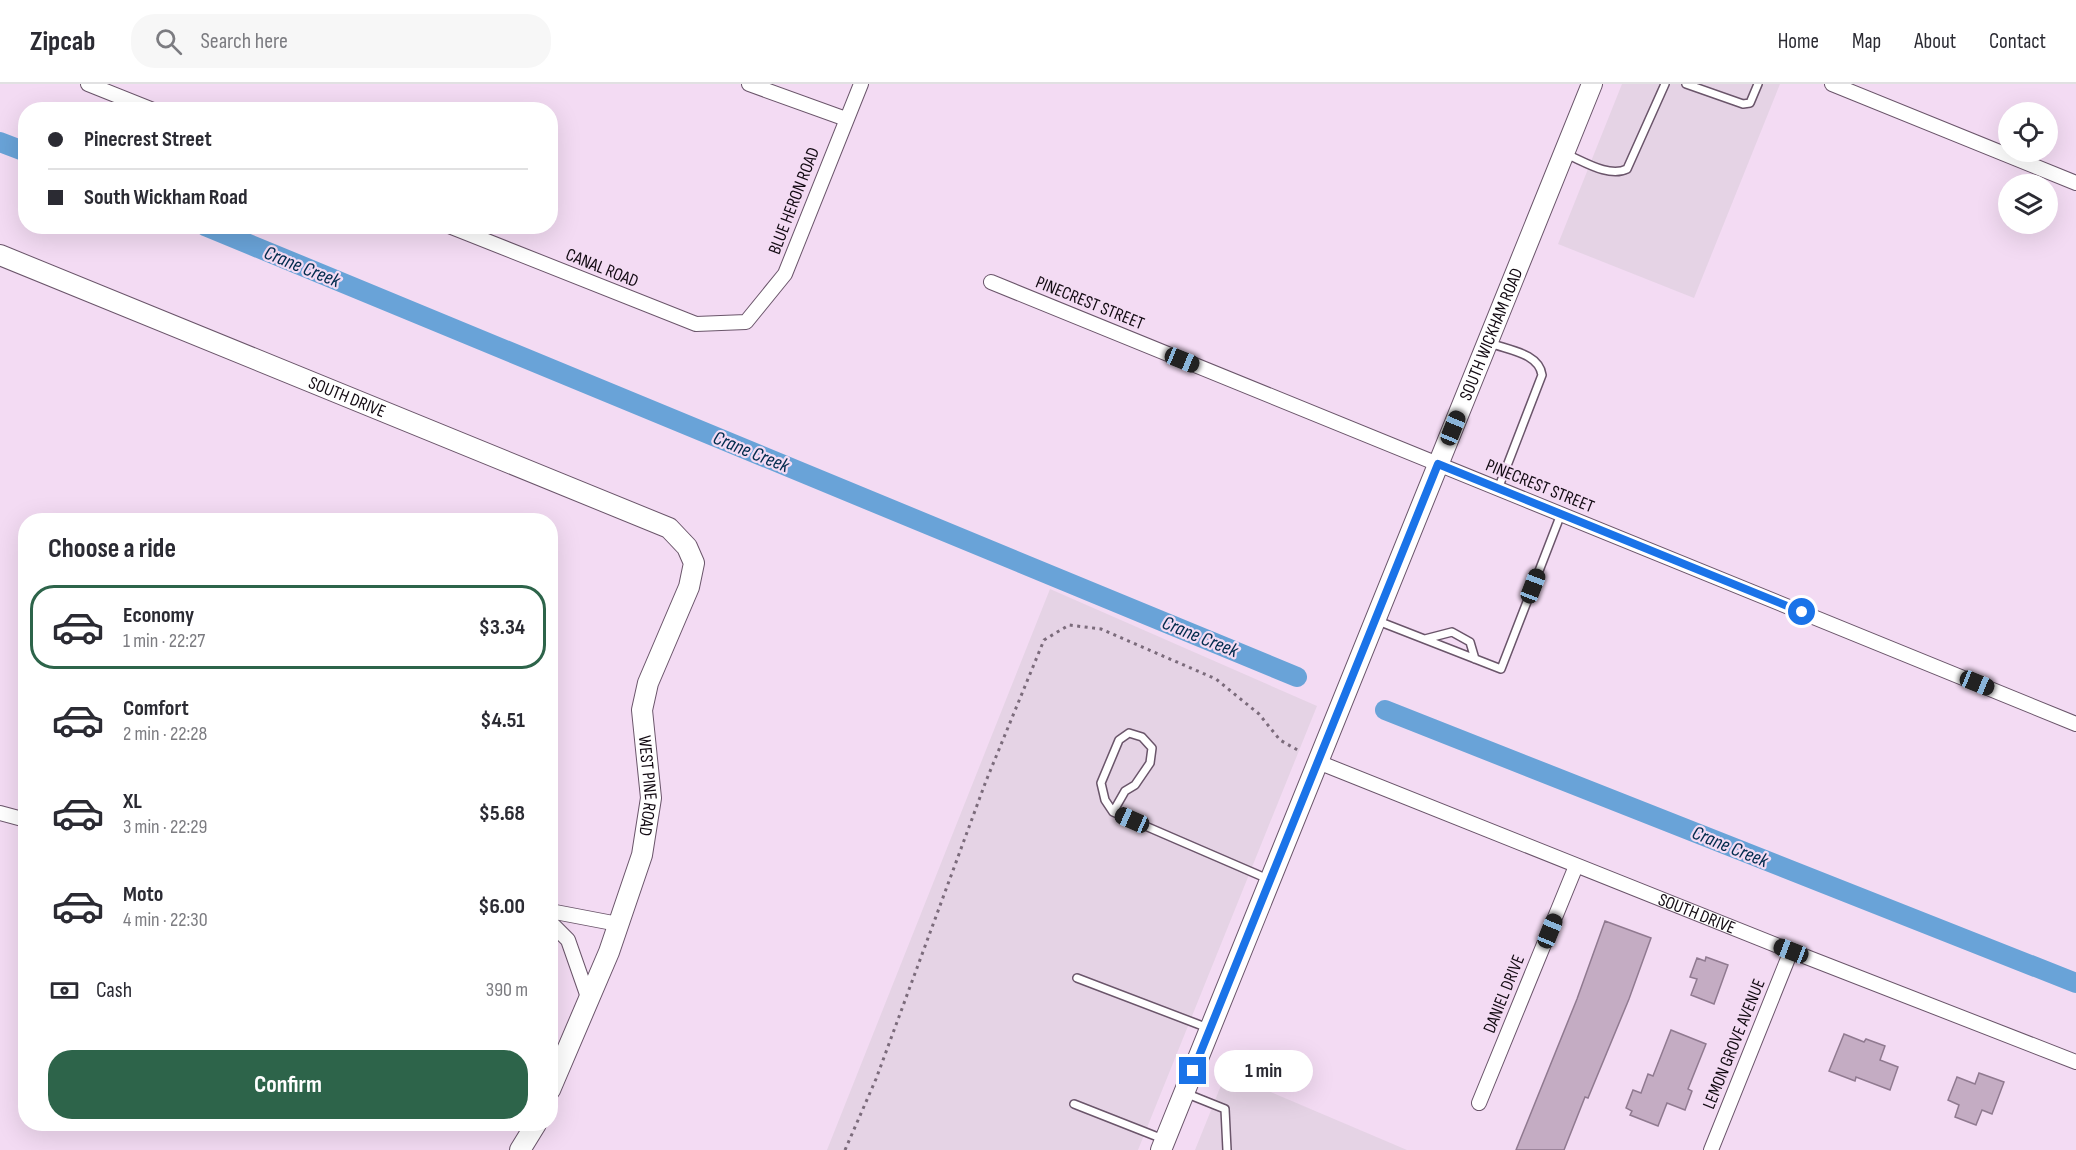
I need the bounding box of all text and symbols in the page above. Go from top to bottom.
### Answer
search box [131,14,551,68]
text: Zipcab [30,25,95,58]
icon: search [152,25,185,58]
text: Search here [200,28,288,55]
text: Home [1778,29,1819,54]
text: Map [1852,29,1881,54]
text: About [1914,29,1956,54]
text: Contact [1989,29,2046,54]
map controls [1998,102,2058,234]
button: locate [1998,102,2058,162]
text: Pinecrest Street [84,126,212,153]
street label: BLUE HERON ROAD [764,145,824,257]
button: layers [1998,174,2058,234]
text: South Wickham Road [84,184,248,211]
water label: Crane Creek [260,241,344,293]
street label: CANAL ROAD [563,244,641,292]
street label: SOUTH WICKHAM ROAD [1455,265,1527,403]
street label: PINECREST STREET [1033,272,1147,334]
car [1162,345,1202,375]
street label: SOUTH DRIVE [306,372,389,422]
car [1438,408,1468,448]
water label: Crane Creek [709,426,793,478]
street label: PINECREST STREET [1483,455,1597,517]
text: Choose a ride [48,533,176,565]
car [1518,566,1548,606]
route start [1788,598,1815,625]
icon: car [51,600,105,654]
text: Economy [123,602,194,629]
water label: Crane Creek [1158,611,1242,663]
text: $3.34 [479,614,525,641]
text: 1 min · 22:27 [123,629,205,653]
car [1957,668,1997,698]
icon: car [51,693,105,747]
text: Comfort [123,695,189,722]
text: $4.51 [480,707,525,734]
text: 2 min · 22:28 [123,722,207,746]
street label: WEST PINE ROAD [634,734,662,838]
icon: car [51,786,105,840]
text: XL [123,788,142,815]
text: $5.68 [479,800,525,827]
car [1112,804,1152,836]
text: 3 min · 22:29 [123,815,207,839]
water label: Crane Creek [1688,821,1772,873]
icon: car [51,879,105,933]
text: Moto [123,881,163,908]
street label: SOUTH DRIVE [1655,889,1738,938]
text: $6.00 [478,893,525,920]
text: 4 min · 22:30 [123,908,208,932]
car [1535,911,1565,951]
car [1771,936,1811,966]
street label: DANIEL DRIVE [1479,952,1529,1036]
icon: cash [48,974,81,1007]
street label: LEMON GROVE AVENUE [1698,976,1770,1112]
text: Cash [96,977,132,1004]
text: 390 m [486,978,528,1002]
button: Confirm [48,1050,528,1119]
callout: 1 min [1214,1050,1313,1092]
route end [1179,1057,1206,1084]
text: 1 min [1245,1059,1282,1083]

